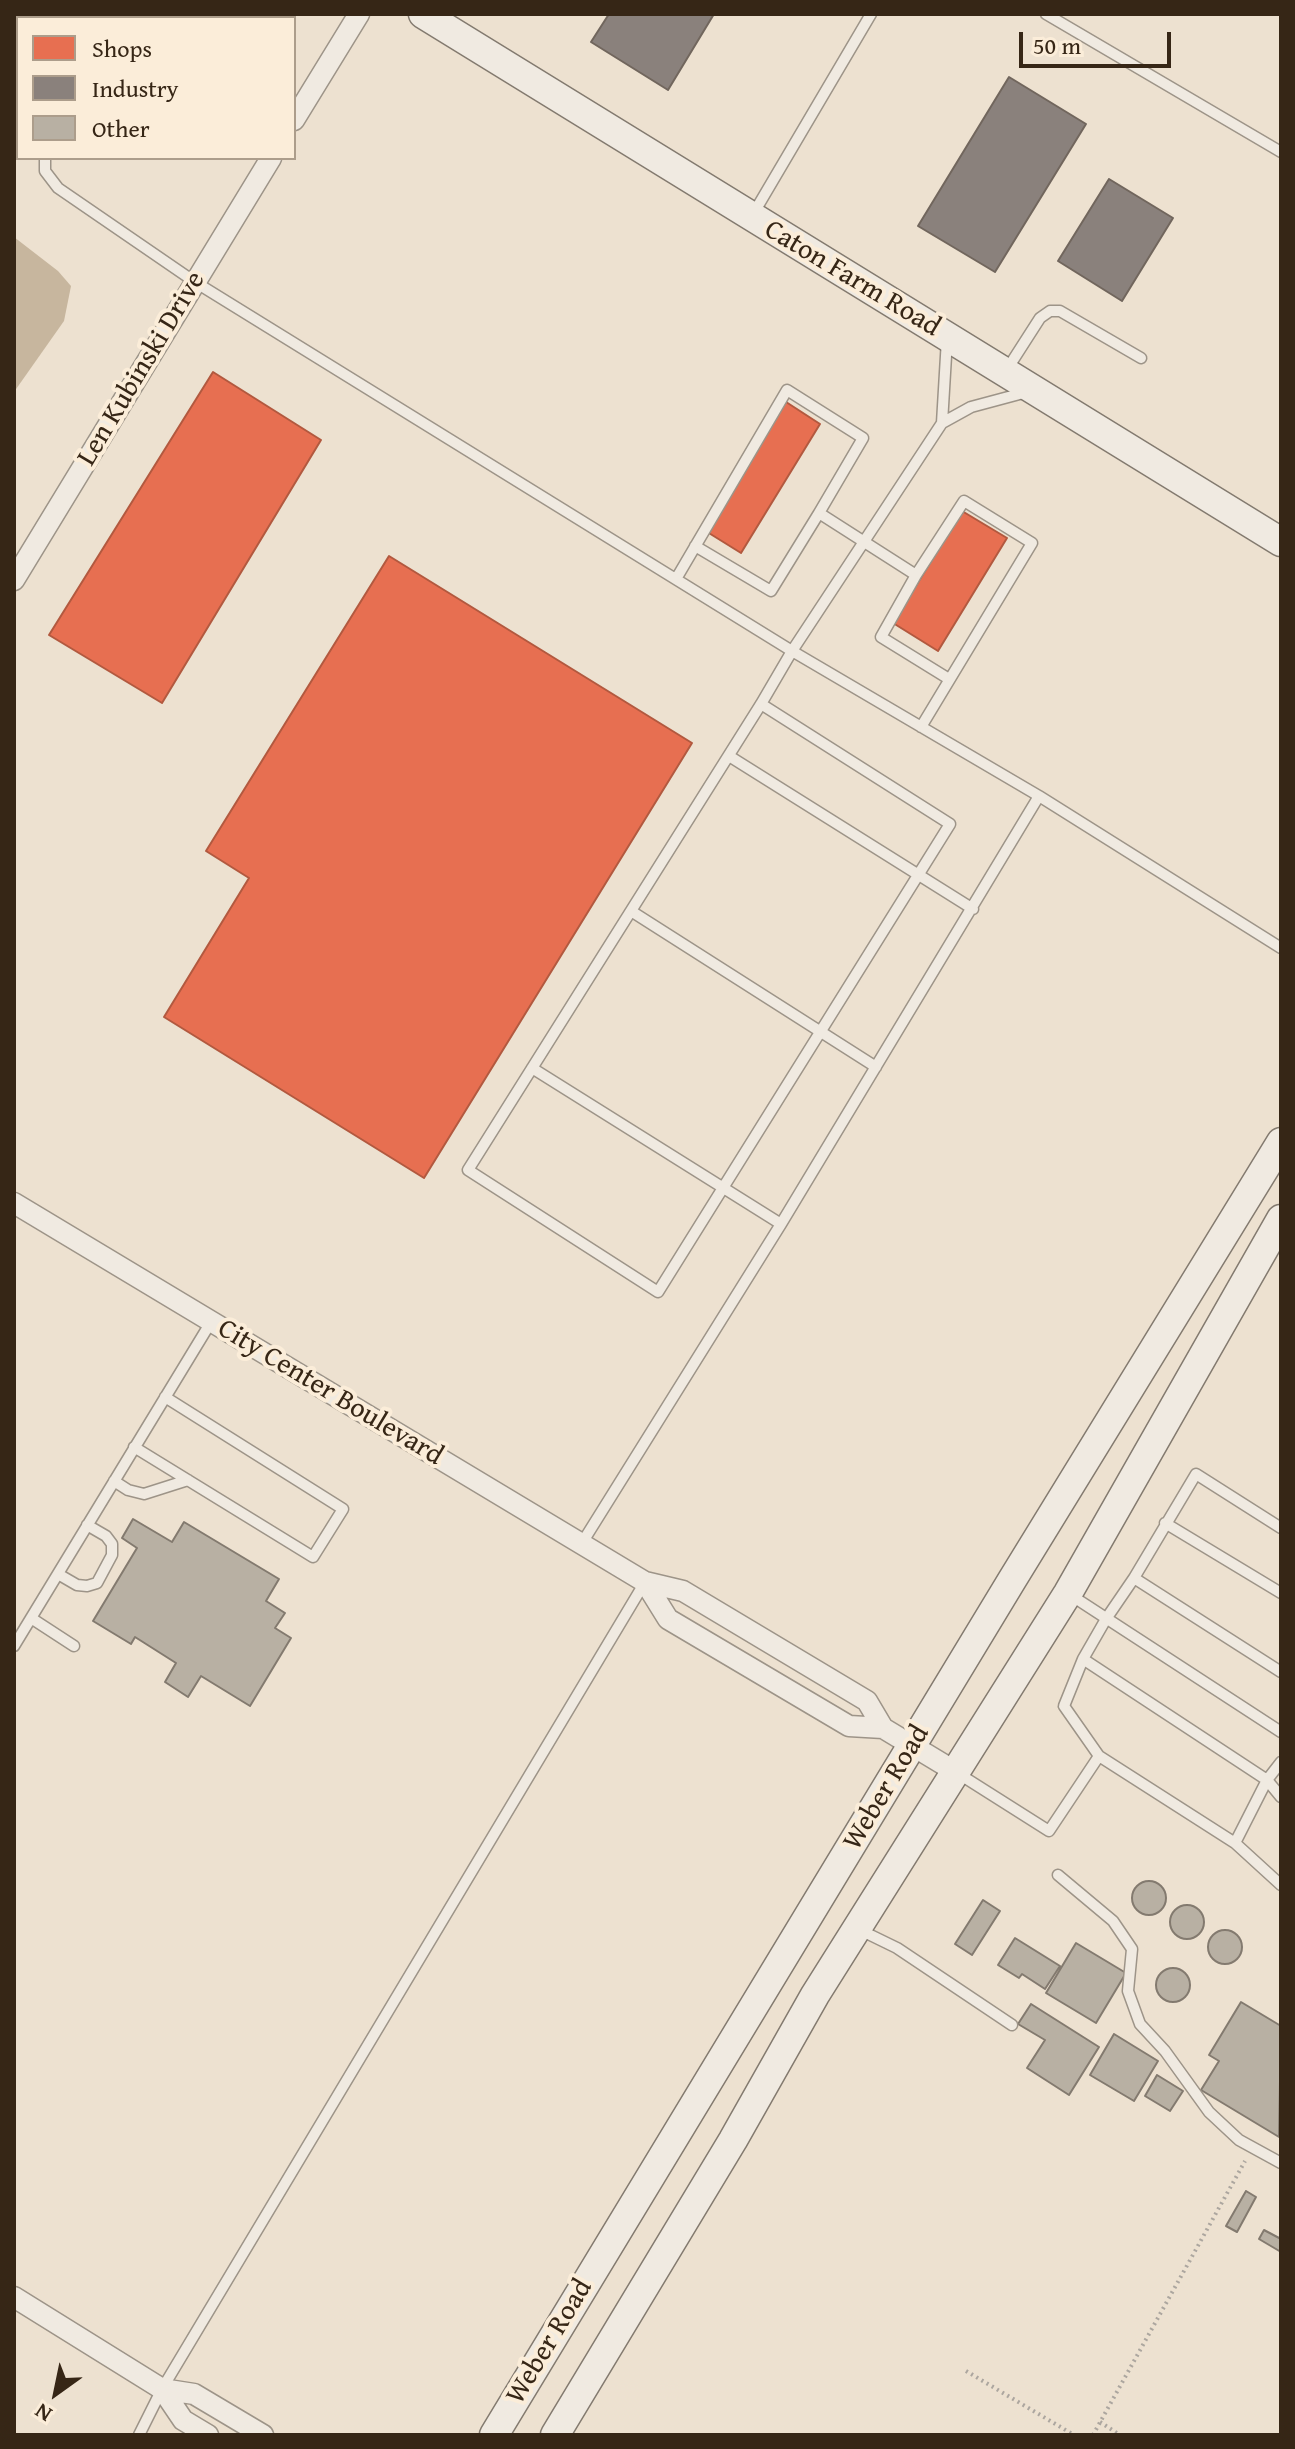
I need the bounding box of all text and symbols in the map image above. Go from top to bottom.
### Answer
legend [16,16,296,160]
scale bar [1023,16,1175,66]
text: 50 m [1033,28,1081,63]
text: Shops [92,31,152,66]
text: Industry [92,71,179,106]
text: Other [92,111,150,146]
street label: Caton Farm Road [758,213,946,345]
street label: Len Kubinski Drive [71,266,213,472]
street label: City Center Boulevard [211,1312,449,1474]
street label: Weber Road [837,1719,937,1857]
street label: Weber Road [500,2273,600,2411]
north arrow [16,2353,96,2433]
text: N [28,2396,58,2431]

